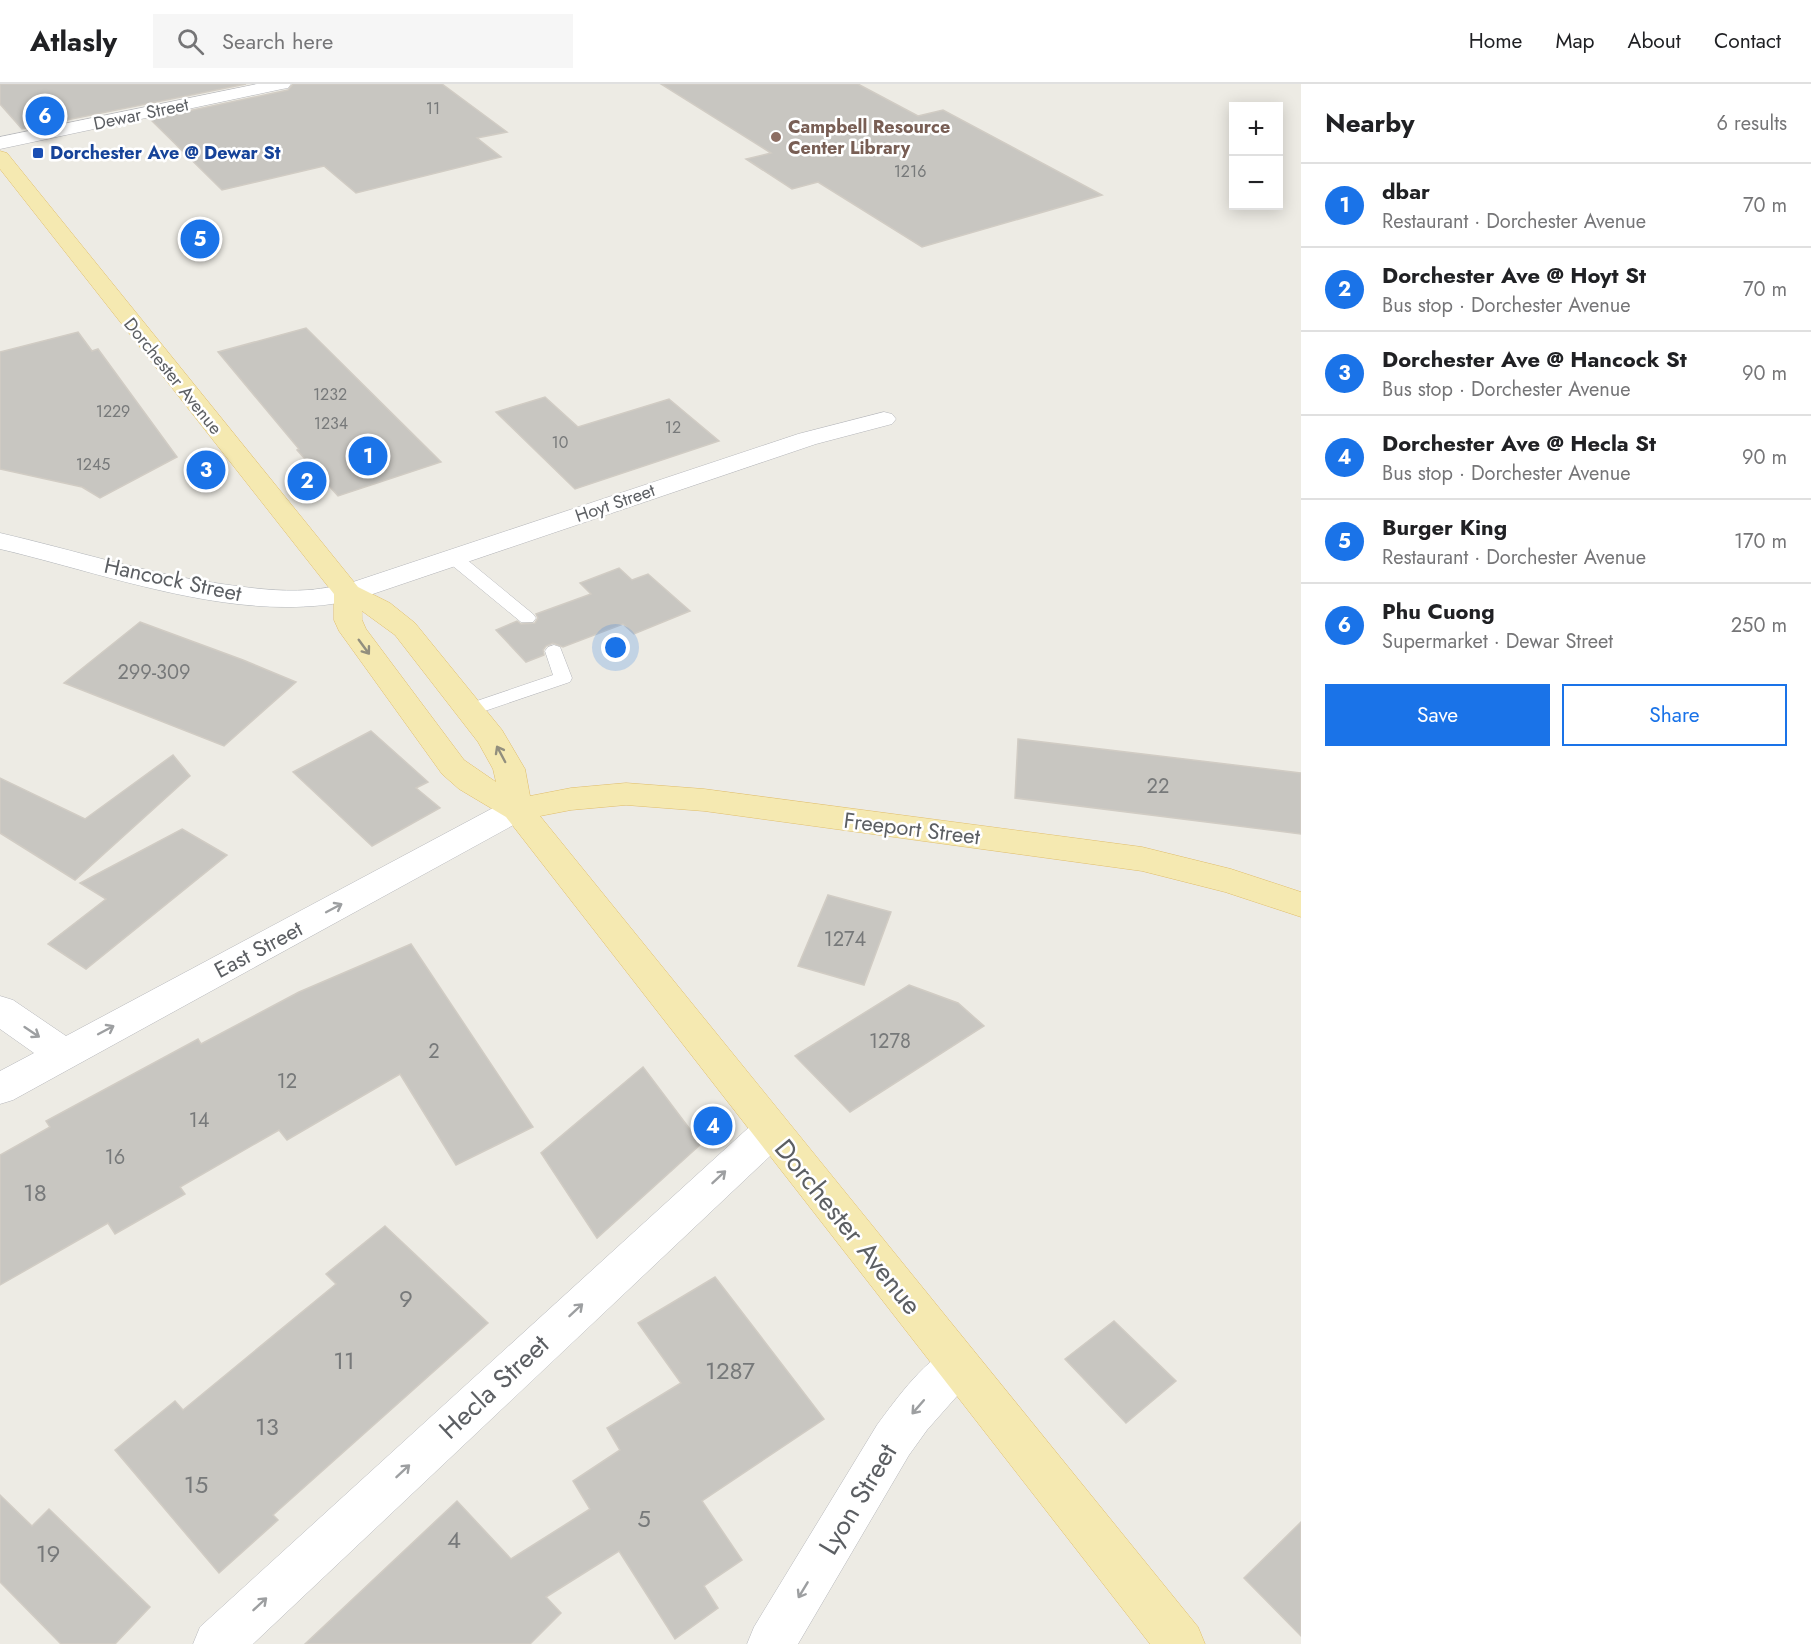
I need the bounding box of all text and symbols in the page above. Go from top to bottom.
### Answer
search box [153,14,573,68]
text: Atlasly [30,21,117,62]
icon: search [174,25,207,58]
text: Search here [222,25,333,57]
text: Home [1469,26,1522,56]
text: Map [1555,26,1595,56]
text: About [1628,26,1681,56]
text: Contact [1714,26,1781,56]
street label: Dewar Street [91,91,192,137]
pin: 6 [26,93,64,138]
house number: 11 [426,97,440,120]
map controls [1229,102,1283,210]
button: + [1229,102,1283,156]
text: Nearby [1325,104,1414,142]
text: 6 results [1717,109,1787,138]
place label: Campbell Resource Center Library [788,114,950,161]
marker: Campbell Resource Center Library [769,130,783,144]
place label: Dorchester Ave @ Dewar St [50,140,281,166]
marker: Dorchester Ave @ Dewar St [31,146,45,160]
button: − [1229,156,1283,210]
house number: 1216 [894,160,926,183]
text: dbar [1382,175,1430,207]
text: 1 [1339,191,1350,220]
text: 70 m [1743,191,1787,220]
text: Restaurant · Dorchester Avenue [1382,207,1646,236]
pin: 5 [180,216,220,262]
text: Dorchester Ave @ Hoyt St [1382,259,1646,291]
text: 2 [1338,275,1351,304]
text: 70 m [1743,275,1787,304]
text: Bus stop · Dorchester Avenue [1382,291,1631,320]
street label: Dorchester Avenue [118,312,228,440]
text: Dorchester Ave @ Hancock St [1382,343,1687,375]
text: 3 [1338,359,1351,388]
text: 90 m [1742,359,1787,388]
text: Bus stop · Dorchester Avenue [1382,375,1631,404]
house number: 1232 [313,383,347,406]
house number: 1229 [96,400,130,423]
house number: 1234 [314,412,348,435]
house number: 12 [665,416,681,439]
text: Dorchester Ave @ Hecla St [1382,427,1656,459]
house number: 10 [552,431,568,454]
pin: 1 [348,434,388,478]
text: 4 [1338,443,1351,472]
text: 90 m [1742,443,1787,472]
pin: 3 [186,448,226,492]
house number: 1245 [76,453,110,476]
pin: 2 [288,458,326,504]
text: Bus stop · Dorchester Avenue [1382,459,1631,488]
street label: Hoyt Street [572,477,659,529]
text: Burger King [1382,511,1507,543]
text: 5 [1338,527,1351,556]
text: 170 m [1734,527,1787,556]
text: Restaurant · Dorchester Avenue [1382,543,1646,572]
street label: Hancock Street [101,549,245,609]
text: Phu Cuong [1382,595,1495,627]
text: 6 [1338,611,1351,640]
text: 250 m [1731,611,1787,640]
text: Supermarket · Dewar Street [1382,627,1613,656]
your location [601,633,630,662]
one-way arrow [357,639,370,655]
house number: 299-309 [117,658,191,687]
button: Save [1325,684,1550,746]
button: Share [1562,684,1787,746]
one-way arrow [495,746,507,763]
house number: 22 [1147,772,1169,801]
street label: Freeport Street [842,804,983,852]
one-way arrow [324,902,342,913]
street label: East Street [208,912,308,986]
house number: 1274 [824,925,867,954]
one-way arrow [97,1024,115,1035]
one-way arrow [23,1026,39,1038]
house number: 1278 [869,1027,911,1056]
house number: 2 [428,1037,440,1066]
house number: 12 [277,1067,297,1096]
pin: 4 [694,1104,732,1148]
house number: 14 [189,1106,210,1135]
street label: Dorchester Avenue [765,1131,931,1323]
house number: 16 [105,1143,125,1172]
one-way arrow [711,1170,726,1184]
house number: 18 [23,1175,47,1210]
house number: 9 [399,1281,413,1316]
one-way arrow [569,1303,584,1317]
street label: Hecla Street [430,1325,558,1448]
house number: 11 [333,1343,355,1378]
house number: 1287 [705,1353,755,1388]
one-way arrow [911,1399,925,1414]
house number: 13 [255,1409,279,1444]
street label: Lyon Street [809,1435,906,1562]
one-way arrow [395,1464,410,1478]
house number: 15 [184,1467,208,1502]
house number: 5 [637,1501,651,1536]
house number: 4 [447,1522,461,1557]
house number: 19 [36,1536,60,1571]
one-way arrow [797,1581,809,1598]
one-way arrow [252,1597,267,1611]

